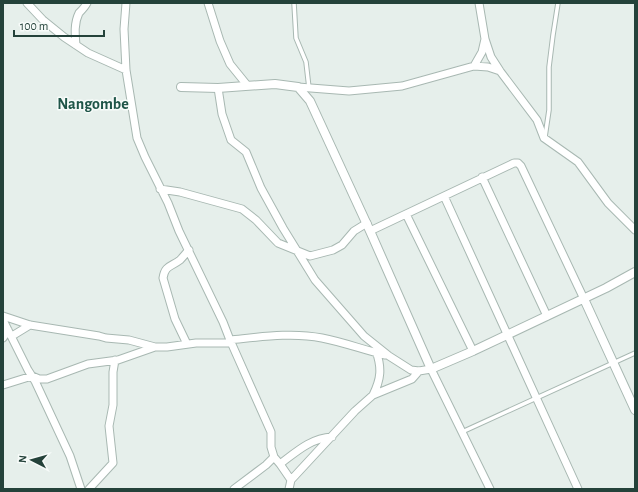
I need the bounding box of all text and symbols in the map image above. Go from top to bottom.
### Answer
scale bar [14,12,104,38]
text: 100 m [20,20,48,32]
district label: Nangombe [57,96,129,112]
north arrow [12,440,52,480]
text: N [17,455,28,463]

